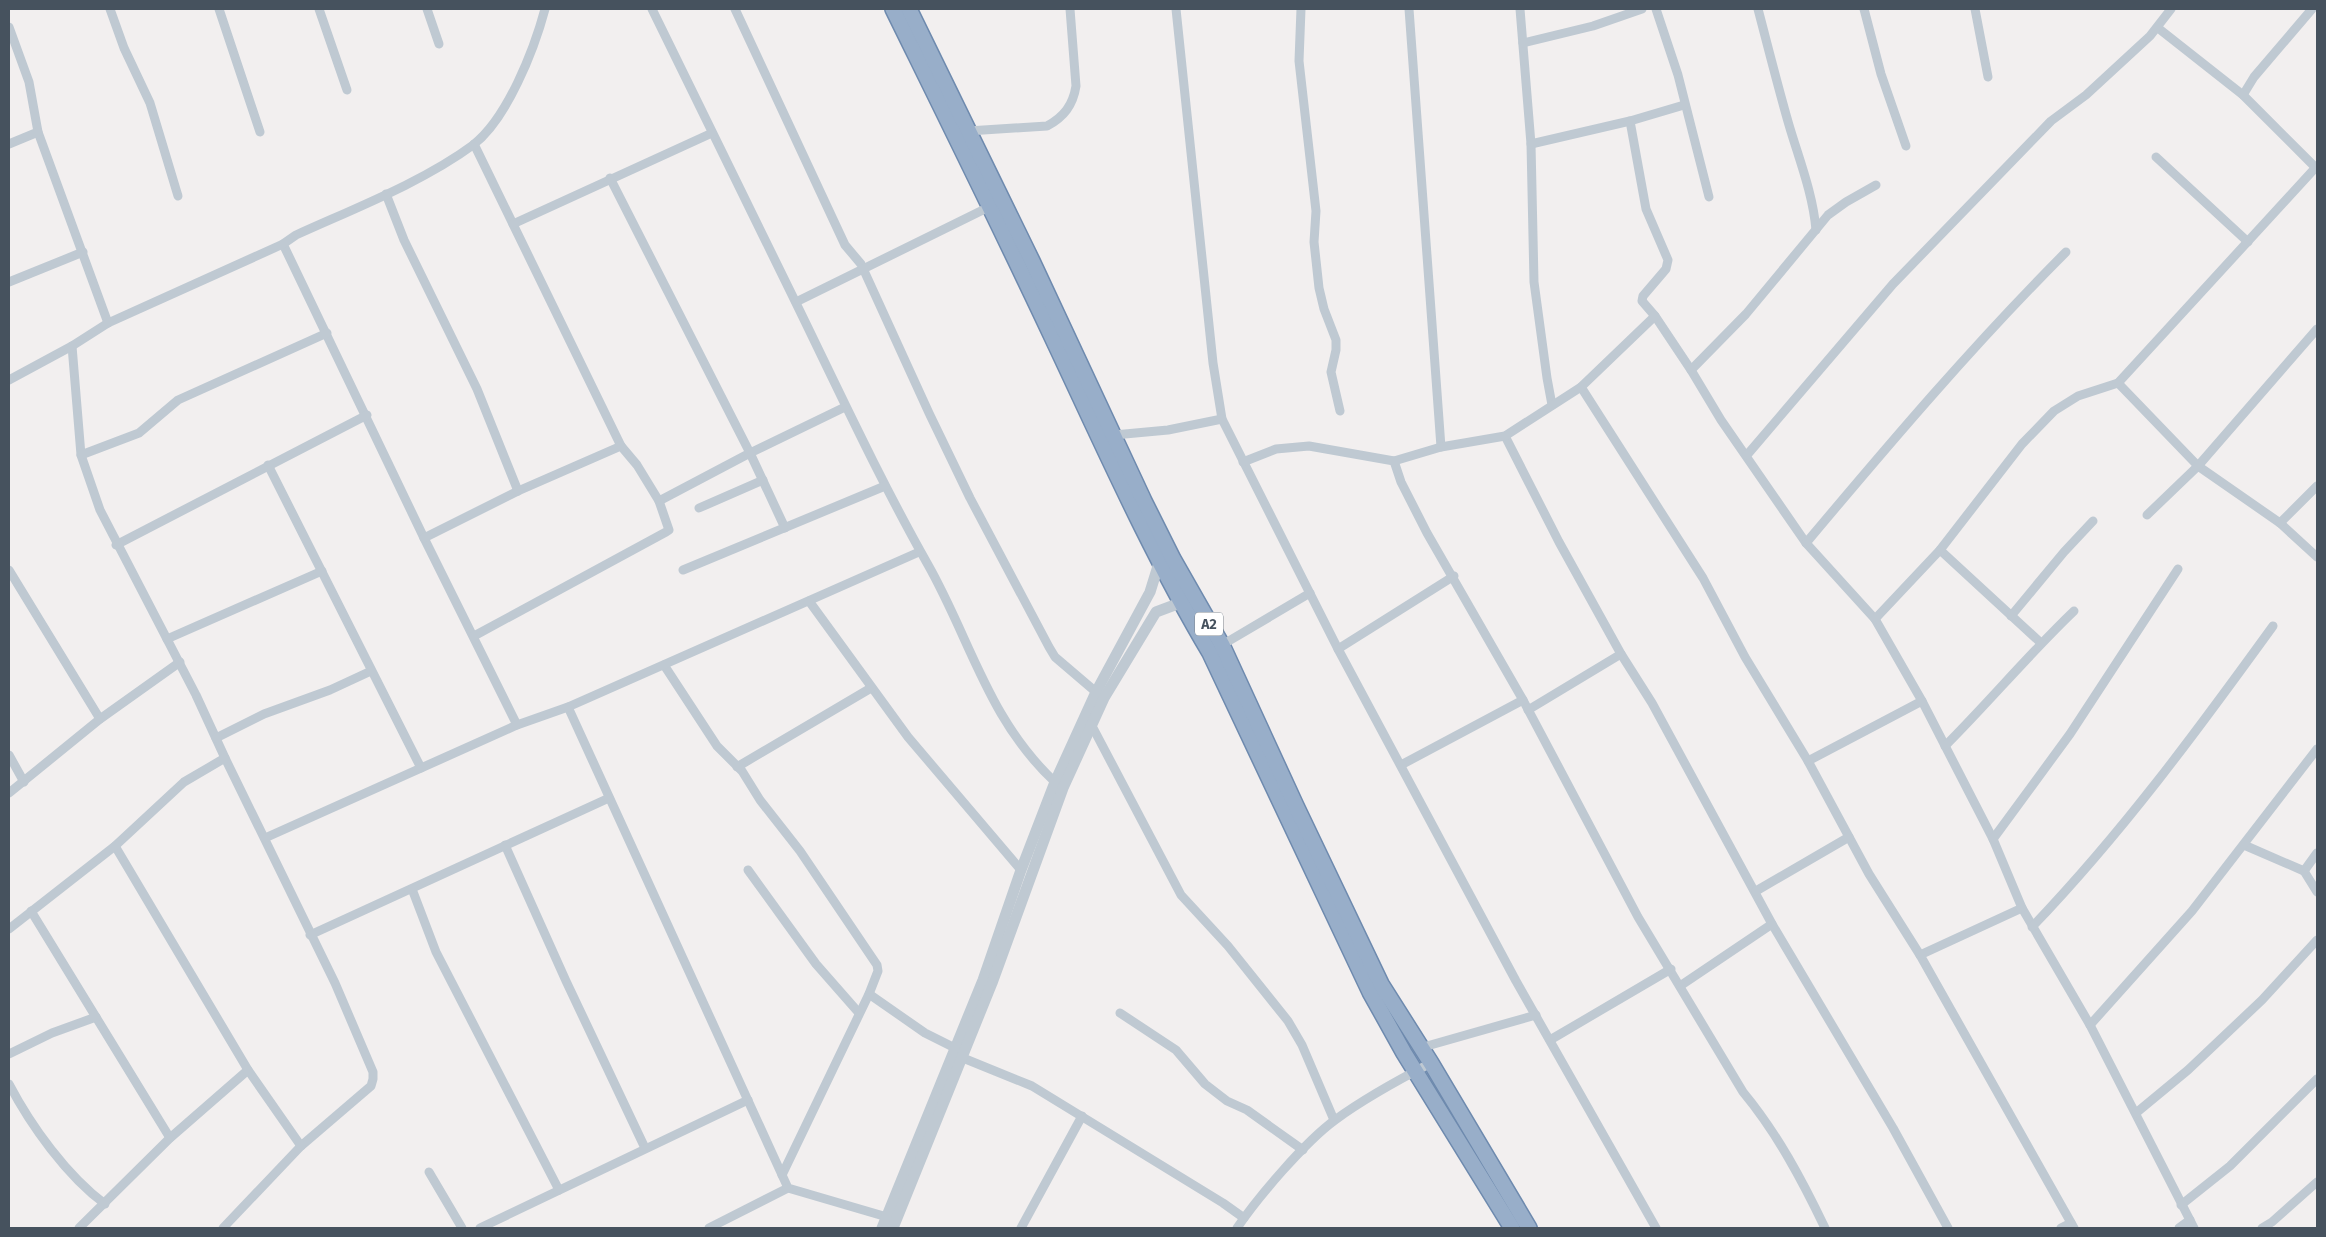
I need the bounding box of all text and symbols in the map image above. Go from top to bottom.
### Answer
road number: A2 [1195,612,1223,636]

